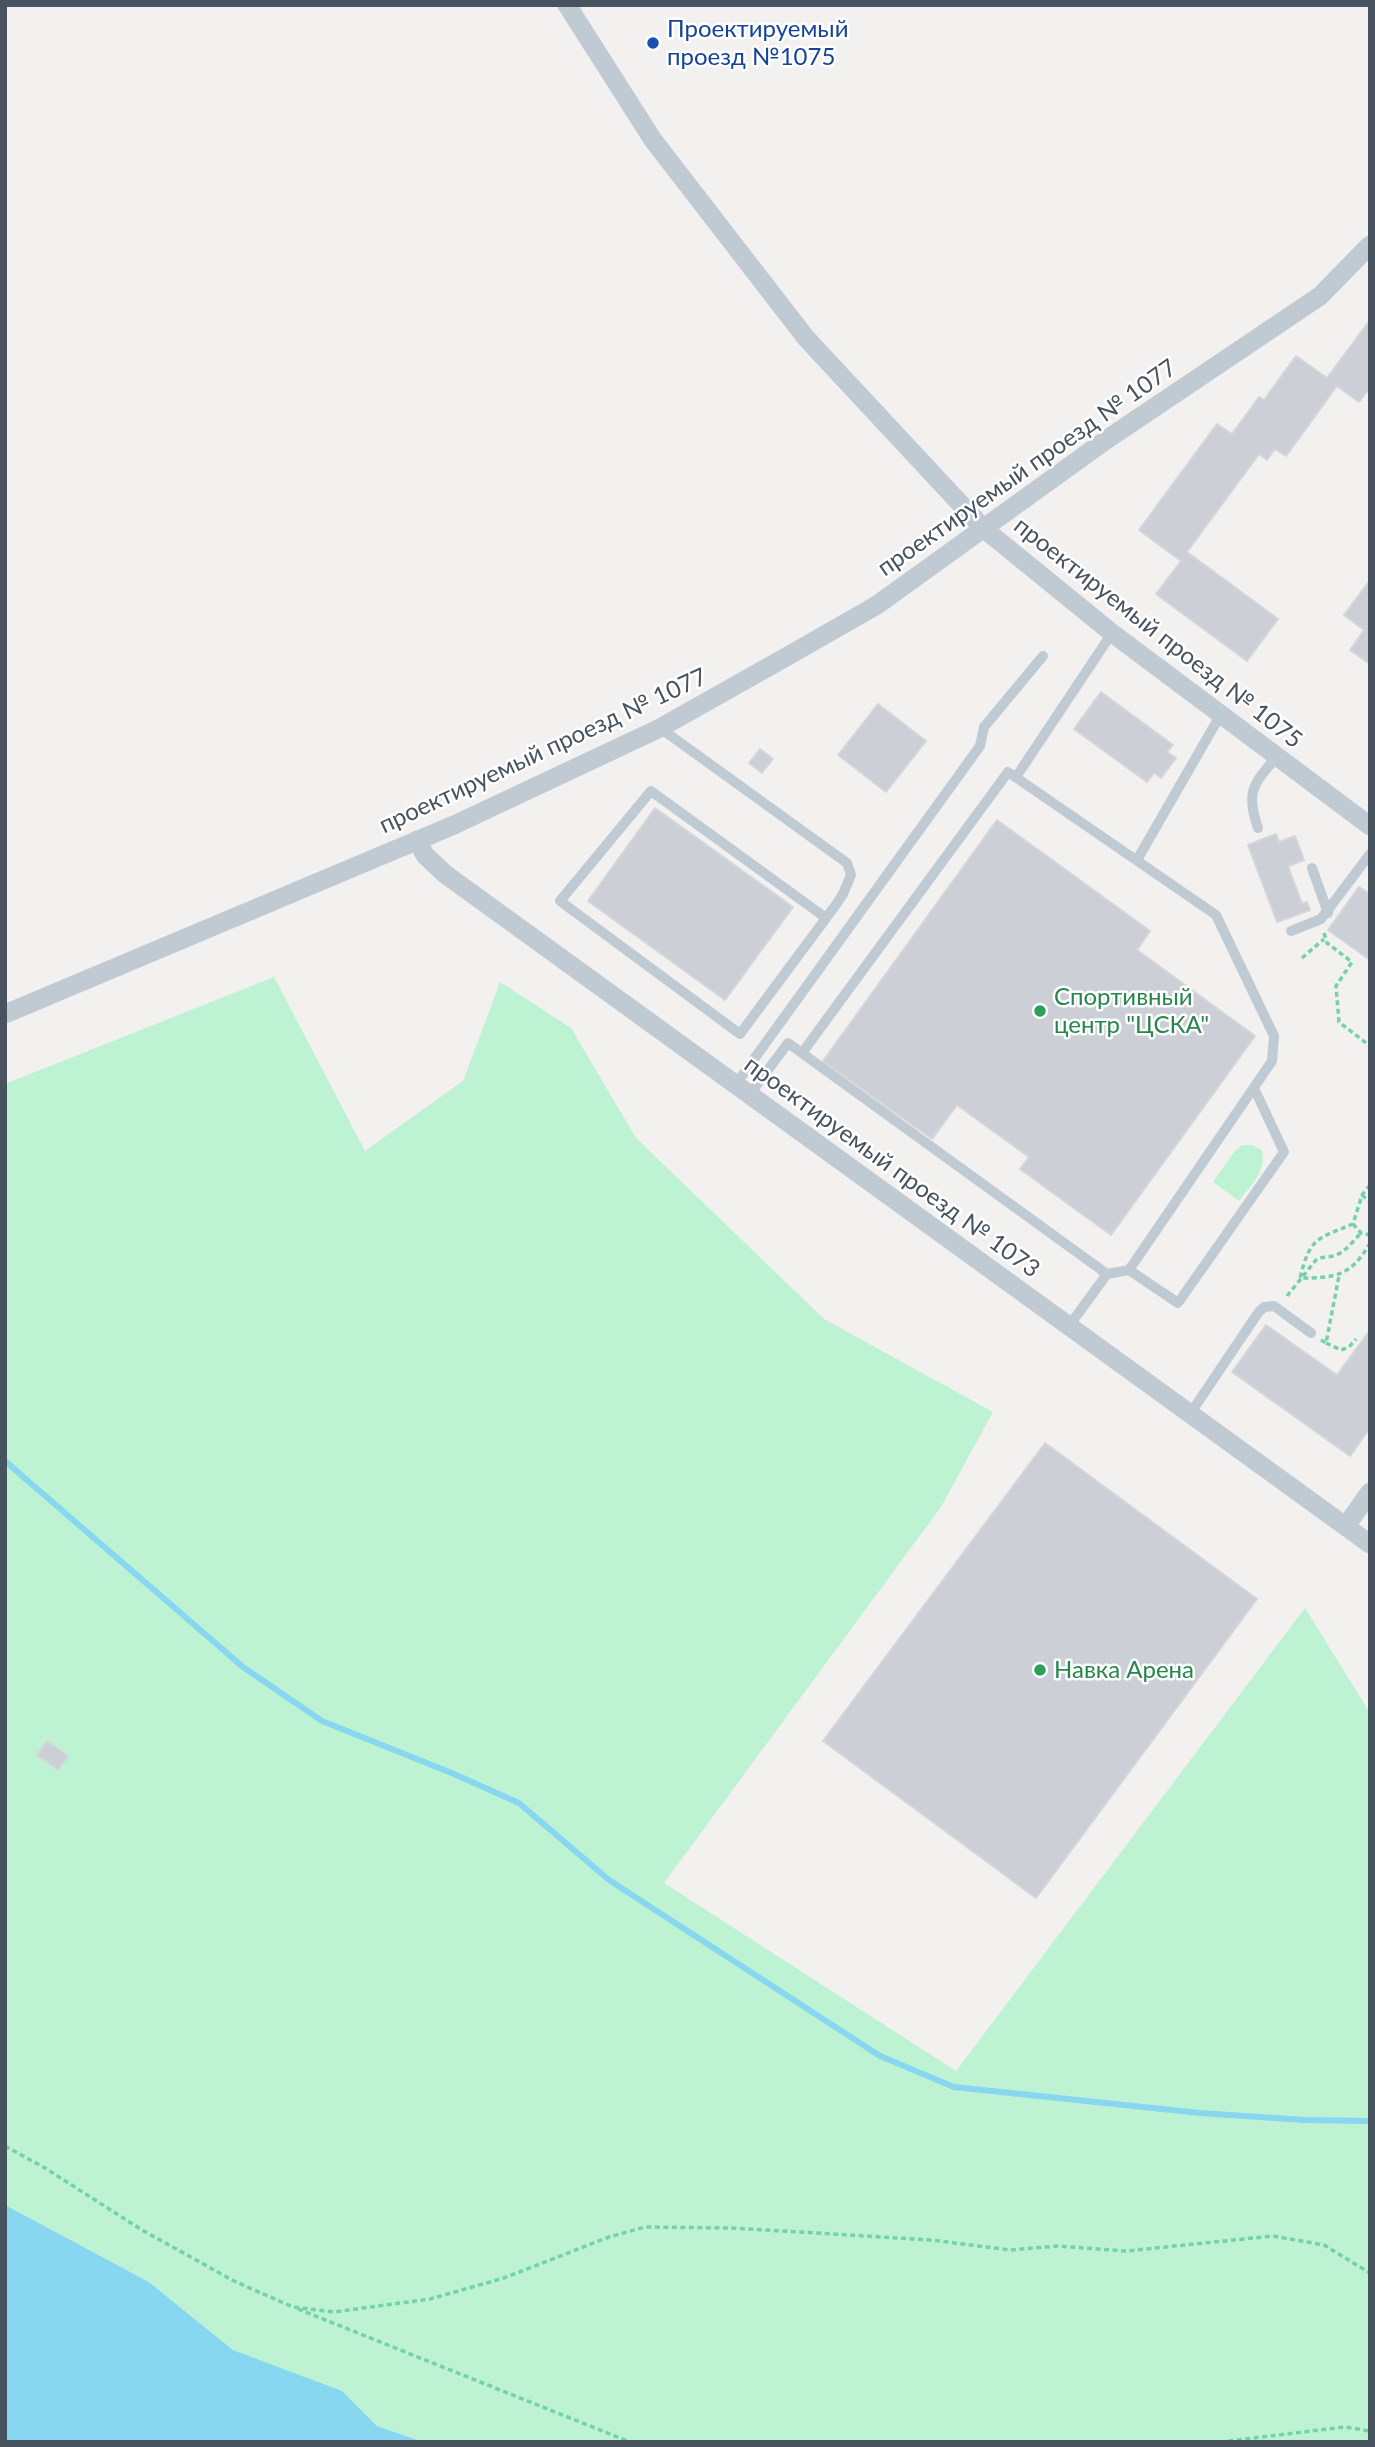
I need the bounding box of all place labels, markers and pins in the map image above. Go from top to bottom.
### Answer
place label: Проектируемый проезд №1075 [667,15,848,71]
marker: Проектируемый проезд №1075 [645,35,661,51]
place label: Спортивный центр "ЦСКА" [1054,983,1209,1039]
marker: Спортивный центр "ЦСКА" [1032,1003,1048,1019]
place label: Навка Арена [1054,1656,1194,1684]
marker: Навка Арена [1032,1662,1048,1678]

